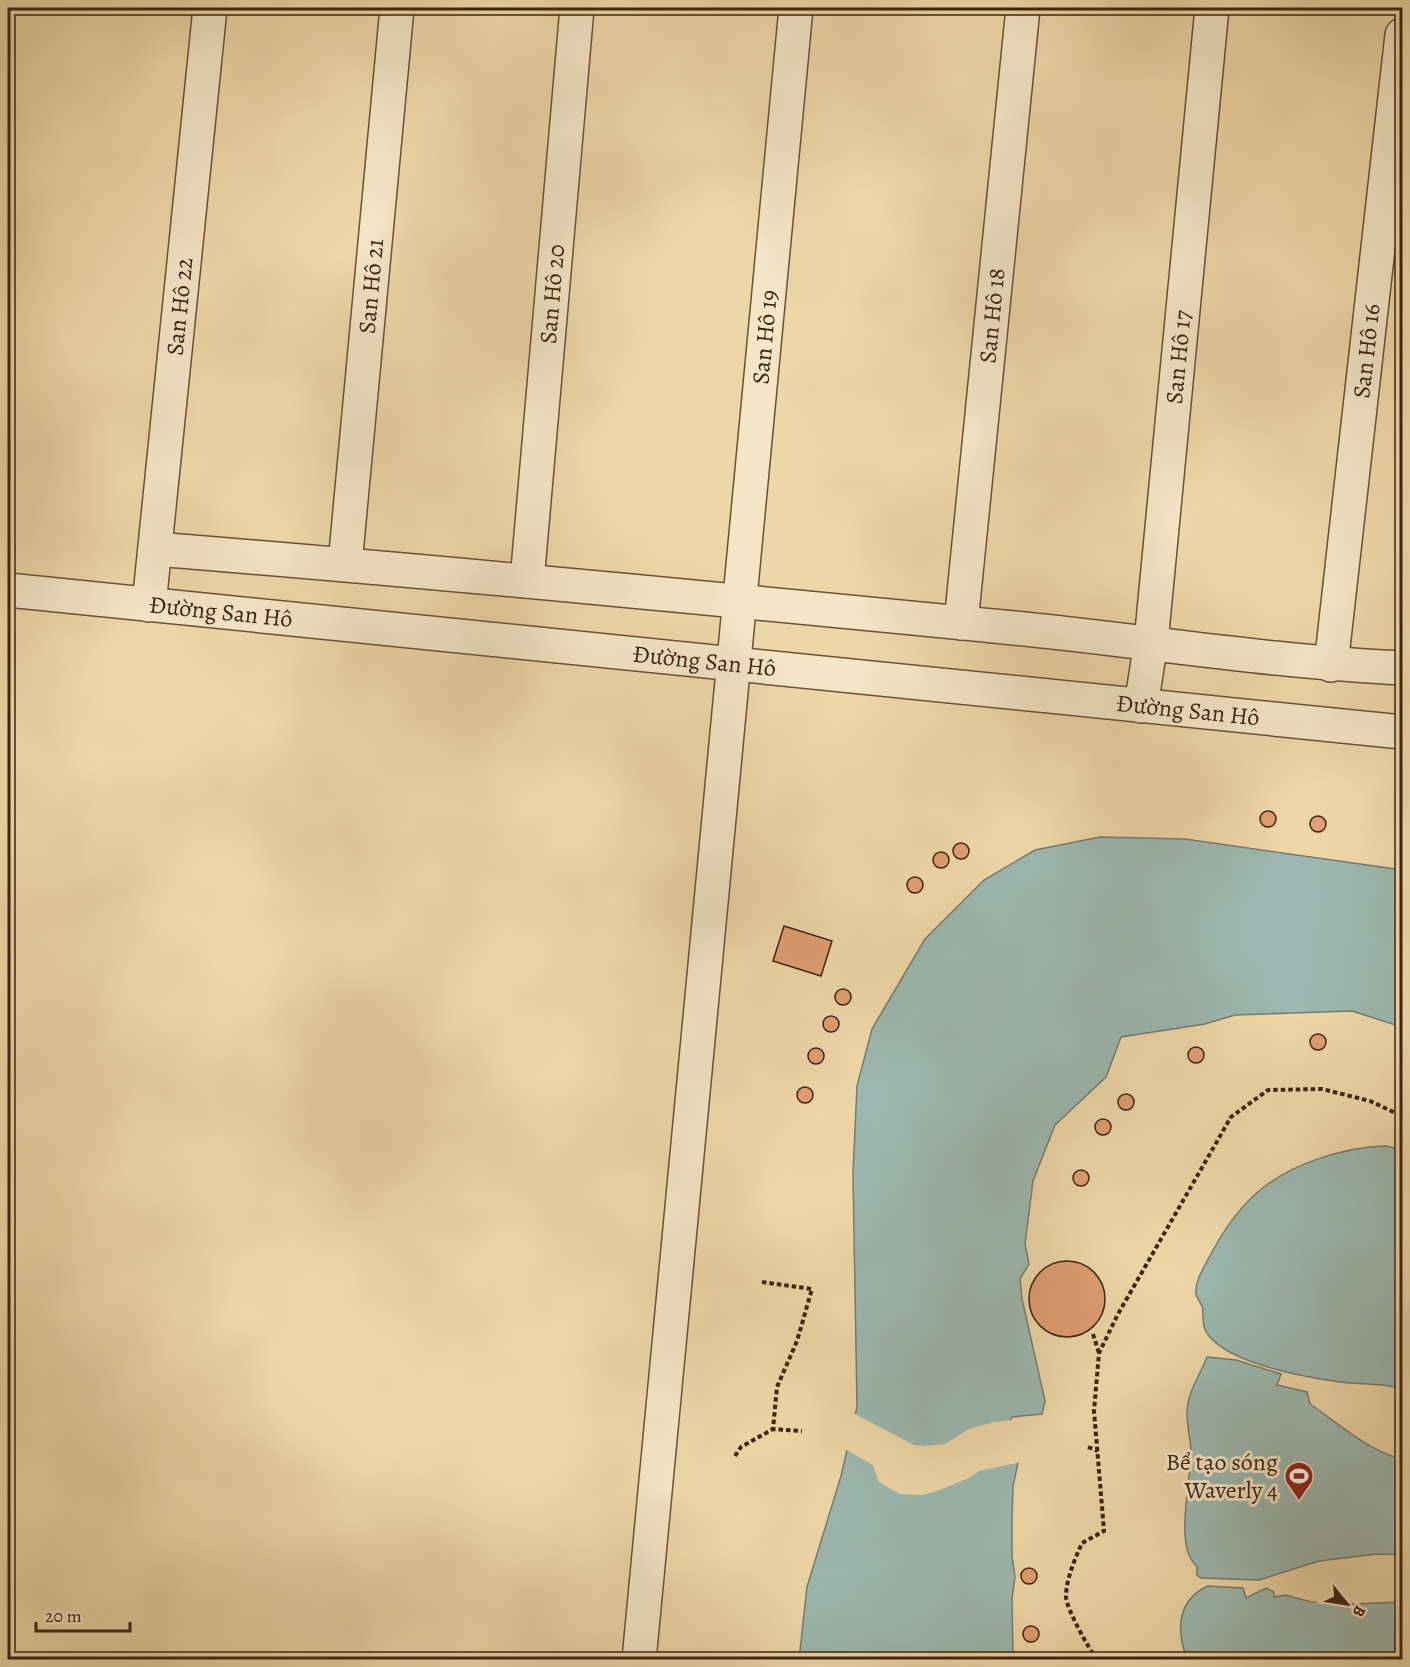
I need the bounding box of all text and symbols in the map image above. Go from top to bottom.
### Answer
street label: San Hô 21 [351,237,391,335]
street label: San Hô 20 [532,243,572,345]
street label: San Hô 22 [159,256,200,357]
street label: San Hô 18 [971,266,1013,365]
street label: San Hô 19 [744,288,785,386]
street label: San Hô 16 [1345,302,1388,400]
street label: San Hô 17 [1158,308,1199,405]
street label: Đường San Hô [148,588,294,635]
street label: Đường San Hô [631,638,778,684]
street label: Đường San Hô [1115,687,1261,733]
place label: Bể tạo sóng Waverly 4 [1166,1446,1278,1506]
sports icon: Bể tạo sóng Waverly 4 [1283,1460,1315,1502]
north arrow [1317,1574,1377,1634]
scale bar [36,1595,130,1633]
text: B [1347,1601,1371,1621]
text: 20 m [45,1604,82,1628]

